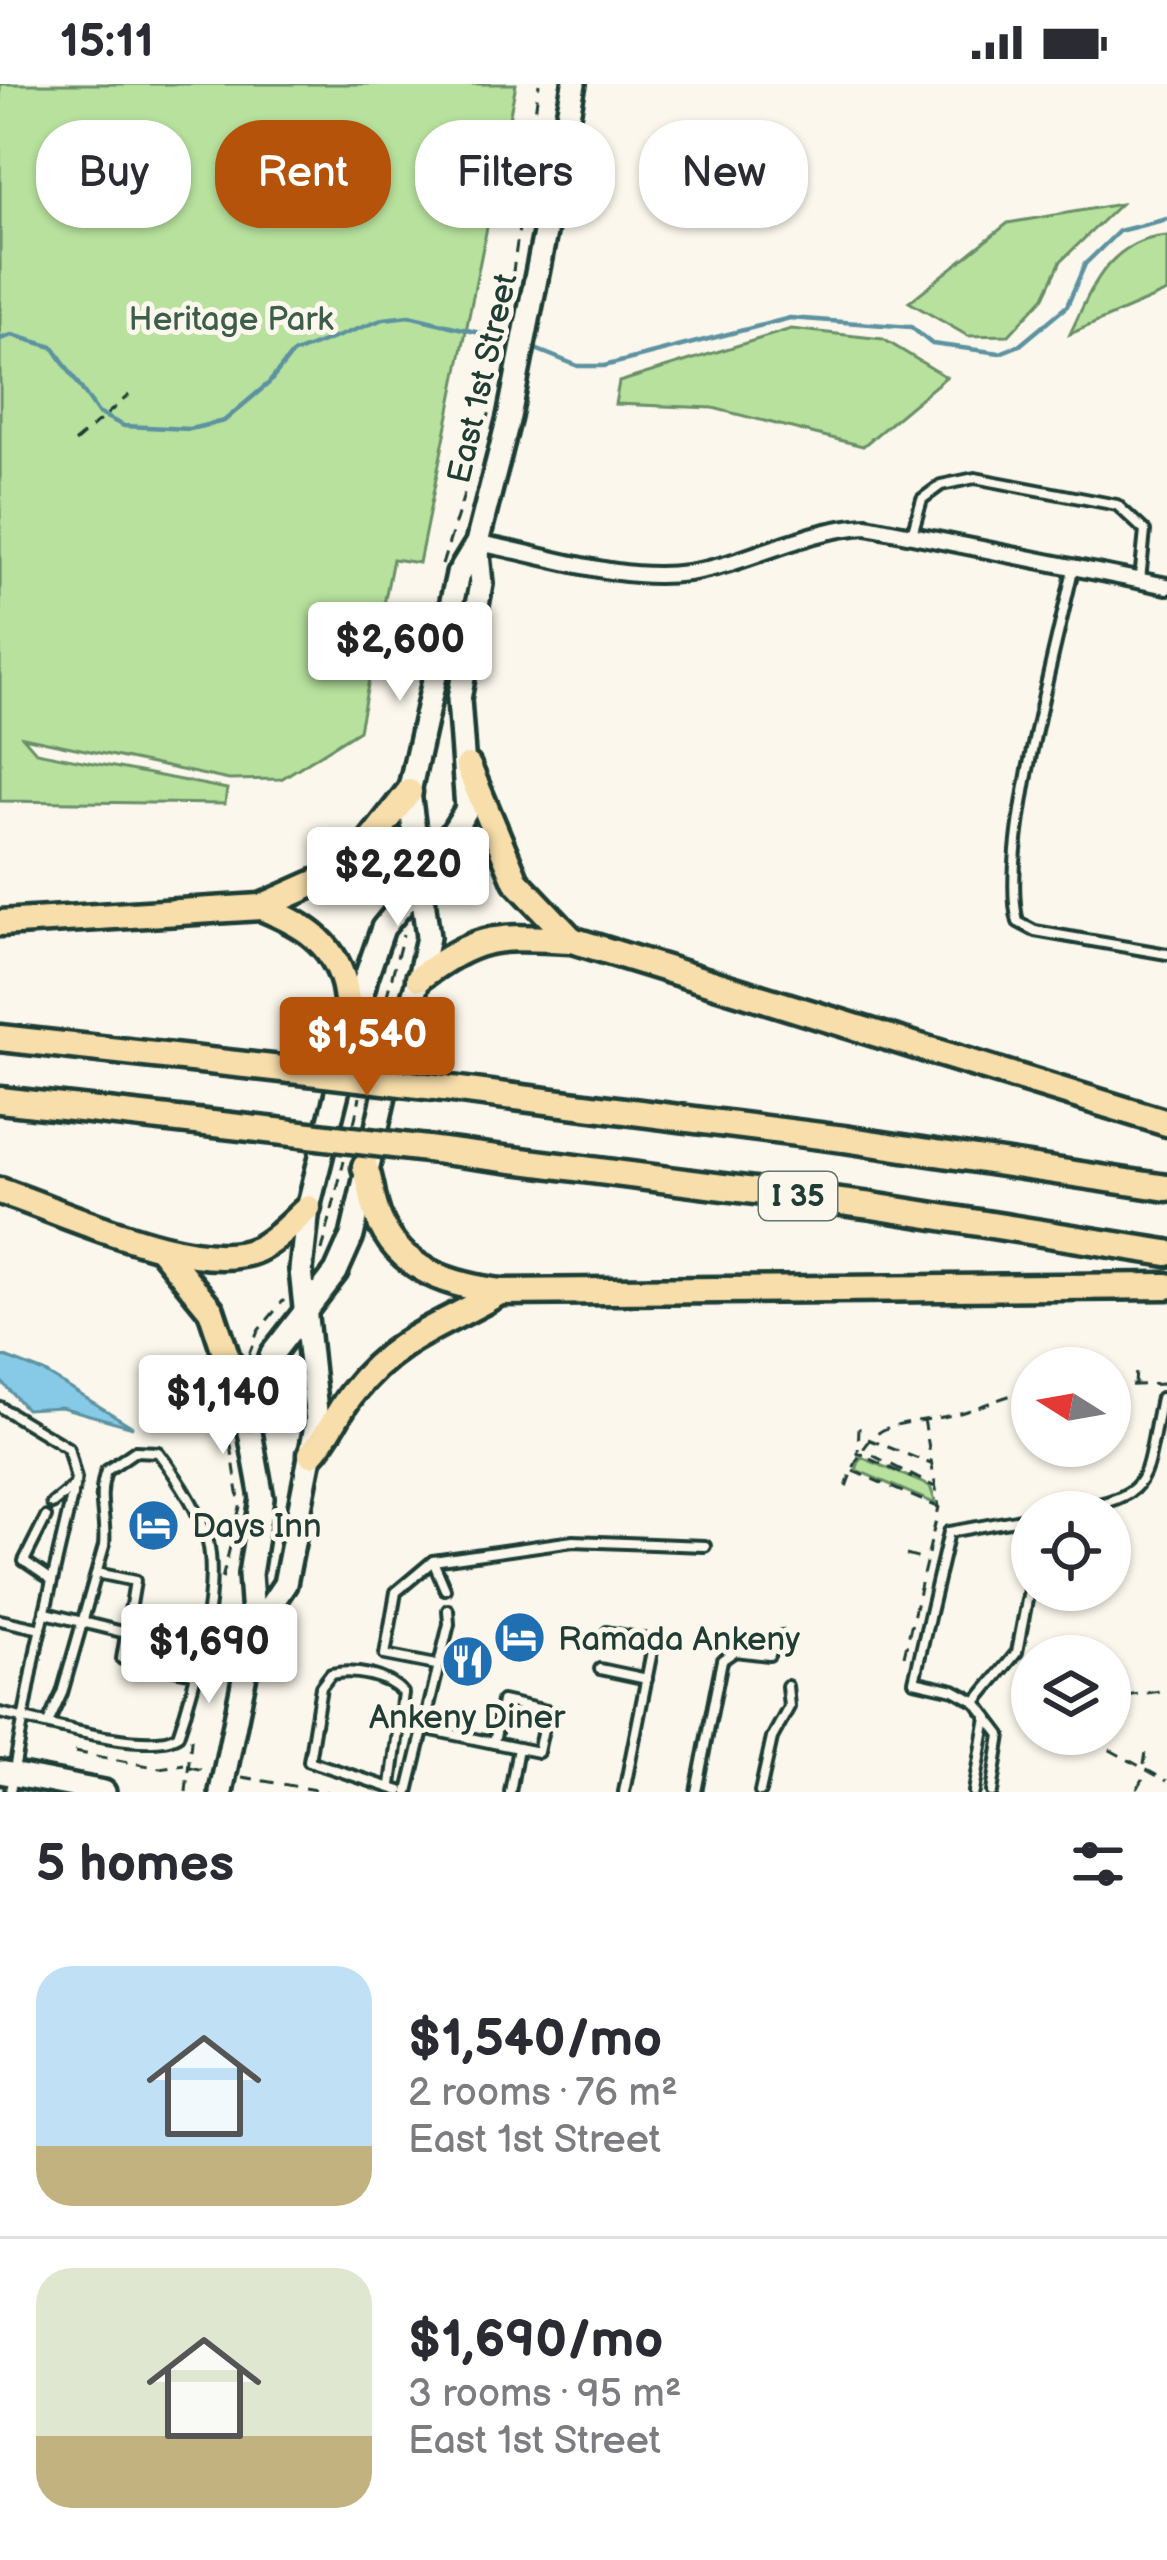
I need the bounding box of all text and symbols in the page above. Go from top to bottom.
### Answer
text: 15:11 [60,15,154,70]
chip: Buy [36,120,191,228]
chip: Rent [215,120,391,228]
chip: Filters [415,120,615,228]
chip: New [639,120,808,228]
street label: East 1st Street [439,270,526,487]
park label: Heritage Park [129,300,334,340]
pin: $2,600 [302,602,498,704]
text: $2,600 [335,617,465,664]
pin: $2,220 [300,827,496,929]
text: $2,220 [334,842,462,889]
pin: $1,540 [269,997,465,1099]
text: $1,540 [307,1012,427,1059]
road number: I 35 [759,1172,837,1220]
north arrow [1011,1347,1131,1467]
map controls [1011,1347,1131,1755]
pin: $1,140 [125,1355,321,1457]
text: $1,140 [166,1370,280,1417]
button: locate [1011,1491,1131,1611]
hotel icon: Days Inn [125,1497,181,1553]
place label: Days Inn [192,1507,322,1547]
pin: $1,690 [111,1604,307,1706]
hotel icon: Ramada Ankeny [491,1610,547,1666]
text: $1,690 [148,1619,270,1666]
place label: Ramada Ankeny [558,1620,800,1660]
restaurant icon: Ankeny Diner [439,1634,495,1690]
button: layers [1011,1635,1131,1755]
place label: Ankeny Diner [369,1698,566,1738]
icon: filters [1065,1831,1131,1897]
text: 5 homes [36,1834,234,1895]
text: $1,540/mo [408,2009,662,2070]
icon: home [132,2014,276,2158]
text: 2 rooms · 76 m² [408,2070,678,2117]
text: East 1st Street [408,2117,661,2164]
text: $1,690/mo [408,2310,663,2371]
icon: home [132,2316,276,2460]
text: 3 rooms · 95 m² [408,2371,682,2418]
text: East 1st Street [408,2418,661,2465]

